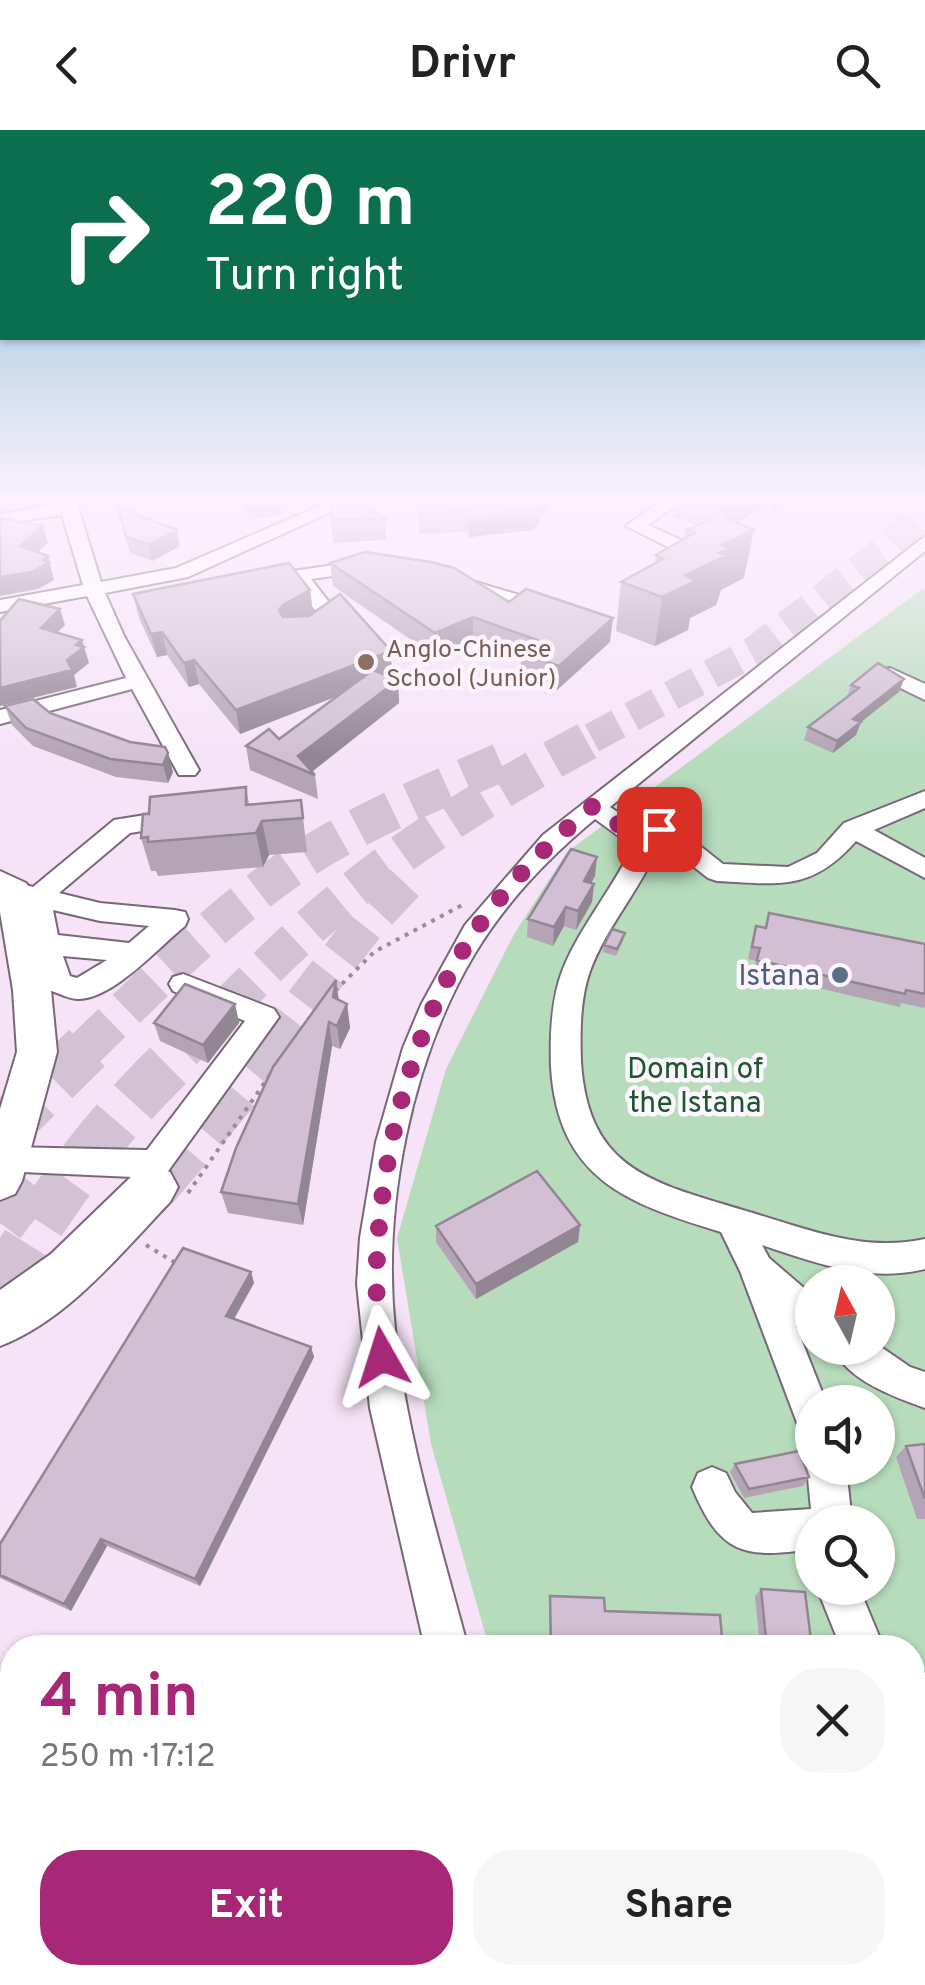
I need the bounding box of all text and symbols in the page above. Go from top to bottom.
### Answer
text: Drivr [409,37,516,94]
icon: back [40,38,95,93]
icon: search [830,38,885,93]
text: 220 m [205,162,415,251]
icon: right [40,170,170,300]
text: Turn right [205,249,404,306]
place label: Anglo-Chinese School (Junior) [386,635,556,696]
marker: Anglo-Chinese School (Junior) [355,651,377,673]
pin [617,787,702,872]
icon: arrive [632,802,687,857]
place label: Istana [738,959,820,996]
marker: Istana [829,964,851,986]
park label: Domain of the Istana [627,1052,763,1123]
north arrow [795,1265,895,1365]
map controls [795,1265,895,1605]
position arrow [330,1305,434,1409]
button: sound [795,1385,895,1485]
button: search [795,1505,895,1605]
text: 4 min [40,1662,199,1738]
button: close [780,1668,885,1773]
text: 250 m · 17:12 [40,1738,216,1778]
button: Exit [40,1850,453,1965]
button: Share [473,1850,885,1965]

